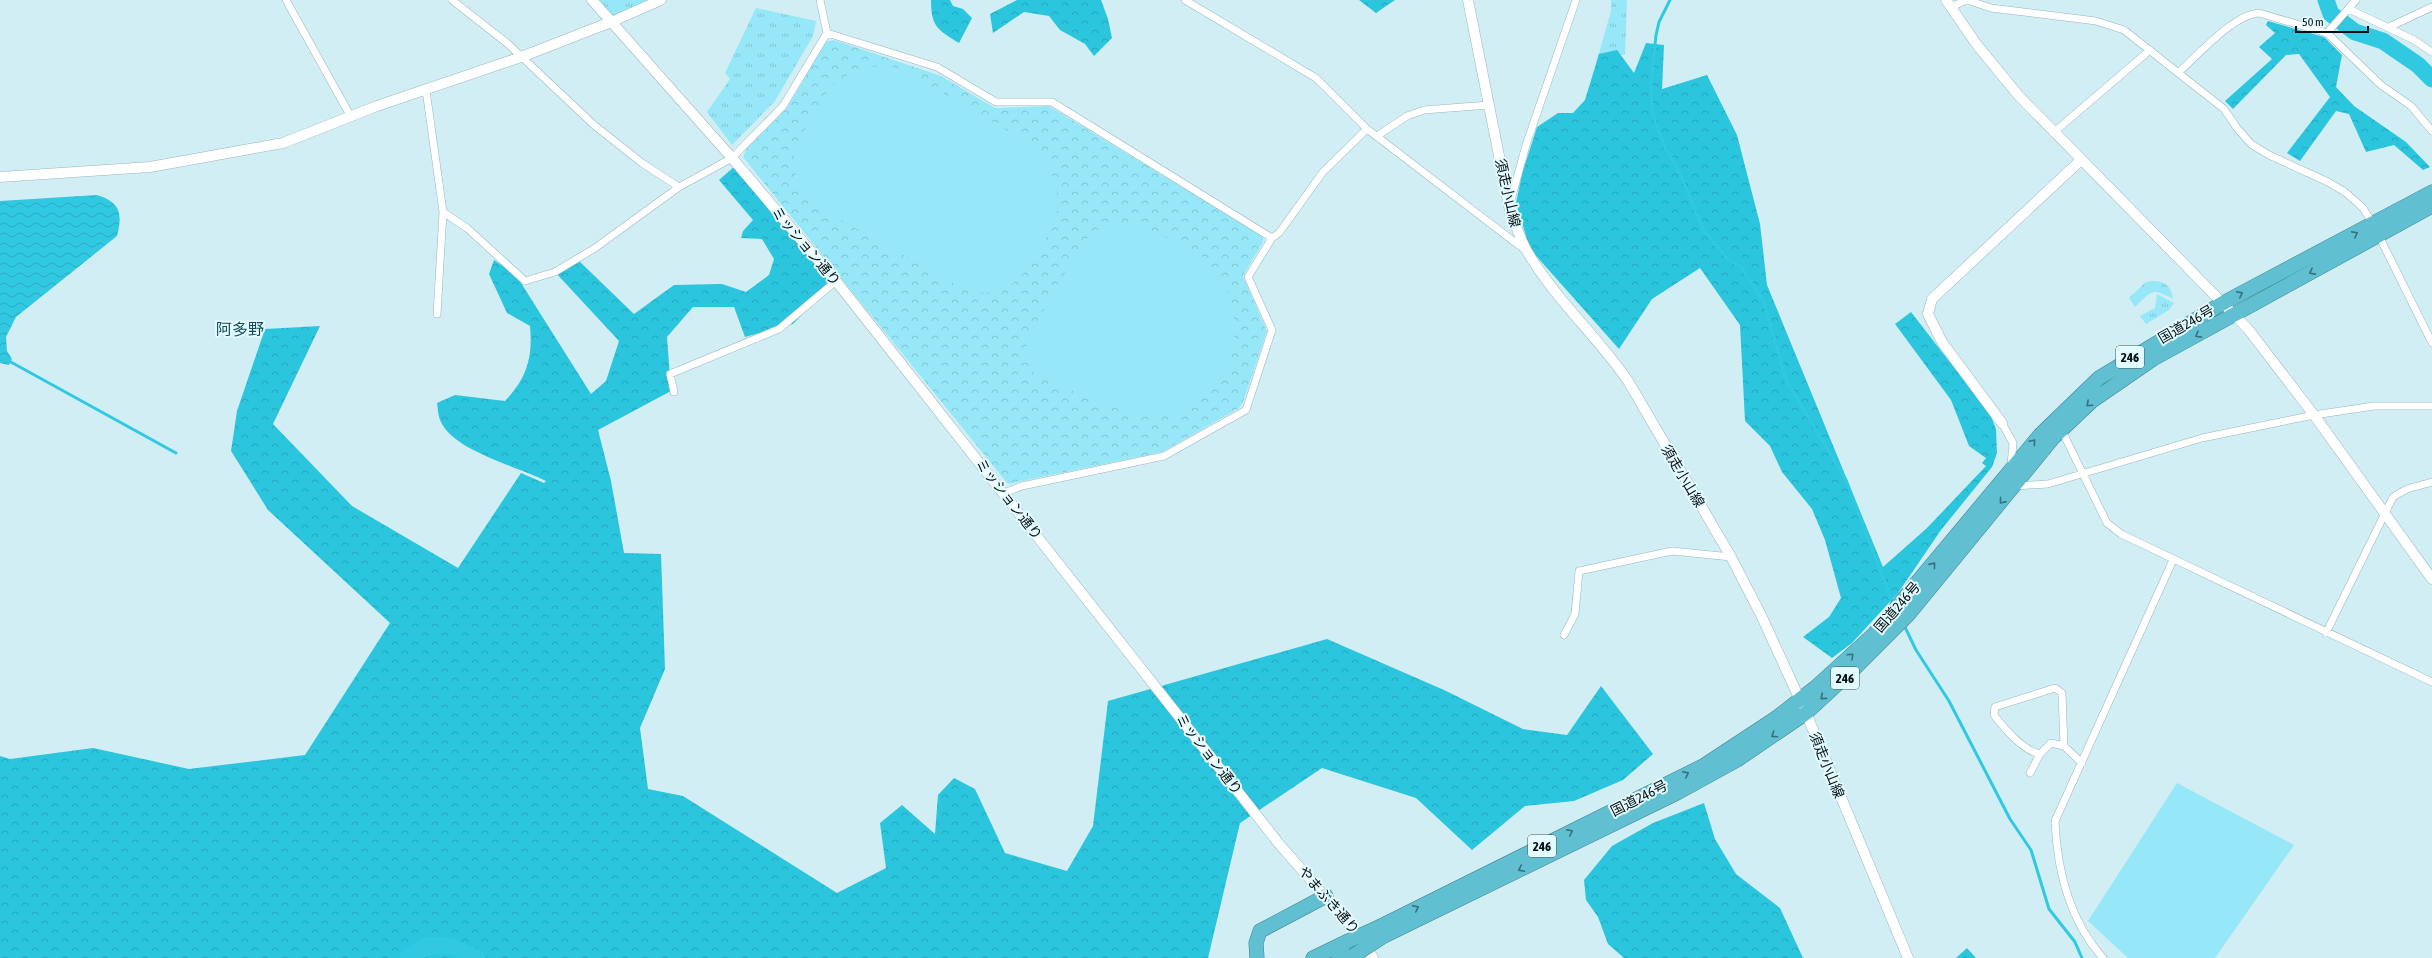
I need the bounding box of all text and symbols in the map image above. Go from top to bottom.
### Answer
scale bar [2296,8,2368,34]
text: 50 m [2302,15,2324,29]
street label: 須走小山線 [1492,157,1524,229]
street label: ミッション通り [768,203,844,289]
one-way arrow [2350,231,2358,239]
one-way arrow [2309,267,2316,275]
one-way arrow [2235,292,2243,299]
street label: 国道246号 [2155,302,2217,346]
district label: 阿多野 [216,320,264,338]
one-way arrow [2195,330,2202,337]
road number: 246 [2116,346,2144,368]
one-way arrow [2086,400,2093,407]
one-way arrow [2028,440,2035,447]
street label: 須走小山線 [1658,442,1708,510]
street label: ミッション通り [973,455,1045,543]
one-way arrow [1999,496,2006,504]
one-way arrow [1928,562,1935,569]
street label: 国道246号 [1871,578,1923,636]
one-way arrow [1846,653,1854,661]
road number: 246 [1831,667,1859,689]
one-way arrow [1821,693,1828,700]
street label: ミッション通り [1173,710,1245,798]
one-way arrow [1771,730,1778,737]
street label: 須走小山線 [1806,730,1848,800]
one-way arrow [1682,771,1690,779]
street label: 国道246号 [1608,777,1670,819]
one-way arrow [1566,830,1574,837]
road number: 246 [1528,835,1556,857]
street label: やまぶき通り [1295,863,1363,937]
one-way arrow [1518,864,1525,872]
one-way arrow [1411,905,1419,913]

